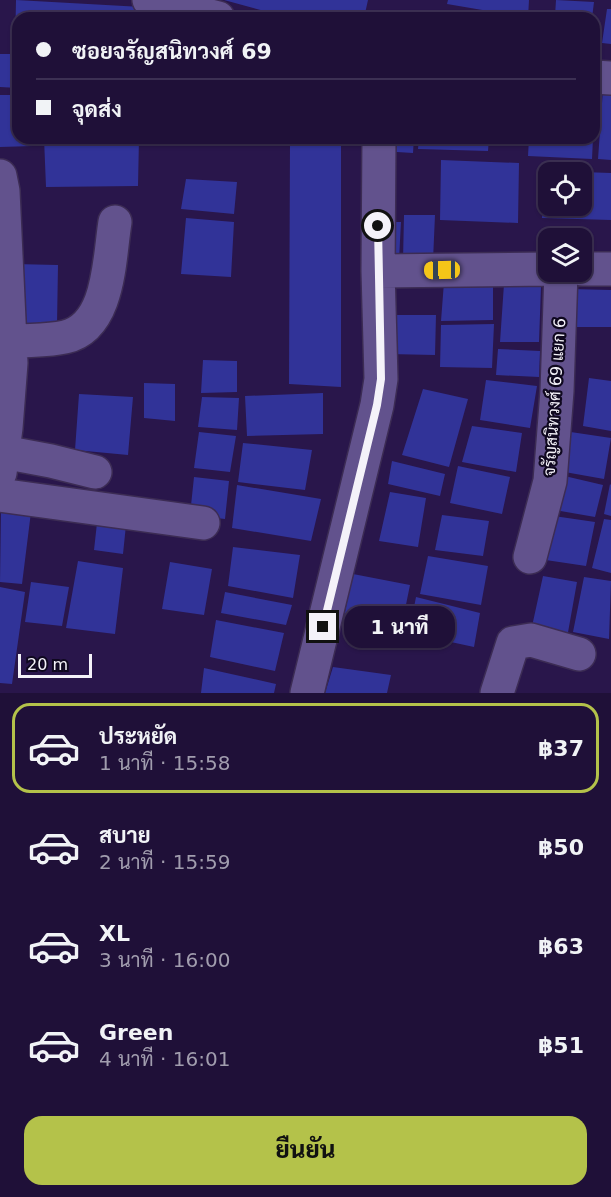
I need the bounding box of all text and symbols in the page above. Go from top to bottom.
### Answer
text: ซอยจรัญสนิทวงศ์ 69 [72,39,272,64]
text: จุดส่ง [72,97,122,122]
map controls [538,162,592,282]
button: locate [538,162,592,216]
route start [364,212,391,239]
button: layers [538,228,592,282]
car [424,261,460,279]
street label: จรัญสนิทวงศ์ 69 แยก 6 [537,317,570,477]
callout: 1 นาที [344,606,455,648]
route end [309,613,336,640]
text: 1 นาที [370,615,429,639]
scale bar [18,651,92,678]
text: 20 m [27,655,68,674]
icon: car [27,721,81,775]
text: ประหยัด [99,724,177,749]
text: ฿37 [538,736,584,761]
text: 1 นาที · 15:58 [99,751,230,775]
icon: car [27,820,81,874]
text: สบาย [99,823,151,848]
text: ฿50 [538,835,584,860]
text: 2 นาที · 15:59 [99,850,230,874]
icon: car [27,919,81,973]
text: XL [99,921,130,946]
text: ฿63 [538,934,584,959]
text: 3 นาที · 16:00 [99,948,230,972]
icon: car [27,1018,81,1072]
text: Green [99,1020,173,1045]
text: ฿51 [538,1033,584,1058]
text: 4 นาที · 16:01 [99,1047,230,1071]
button: ยืนยัน [24,1116,587,1185]

